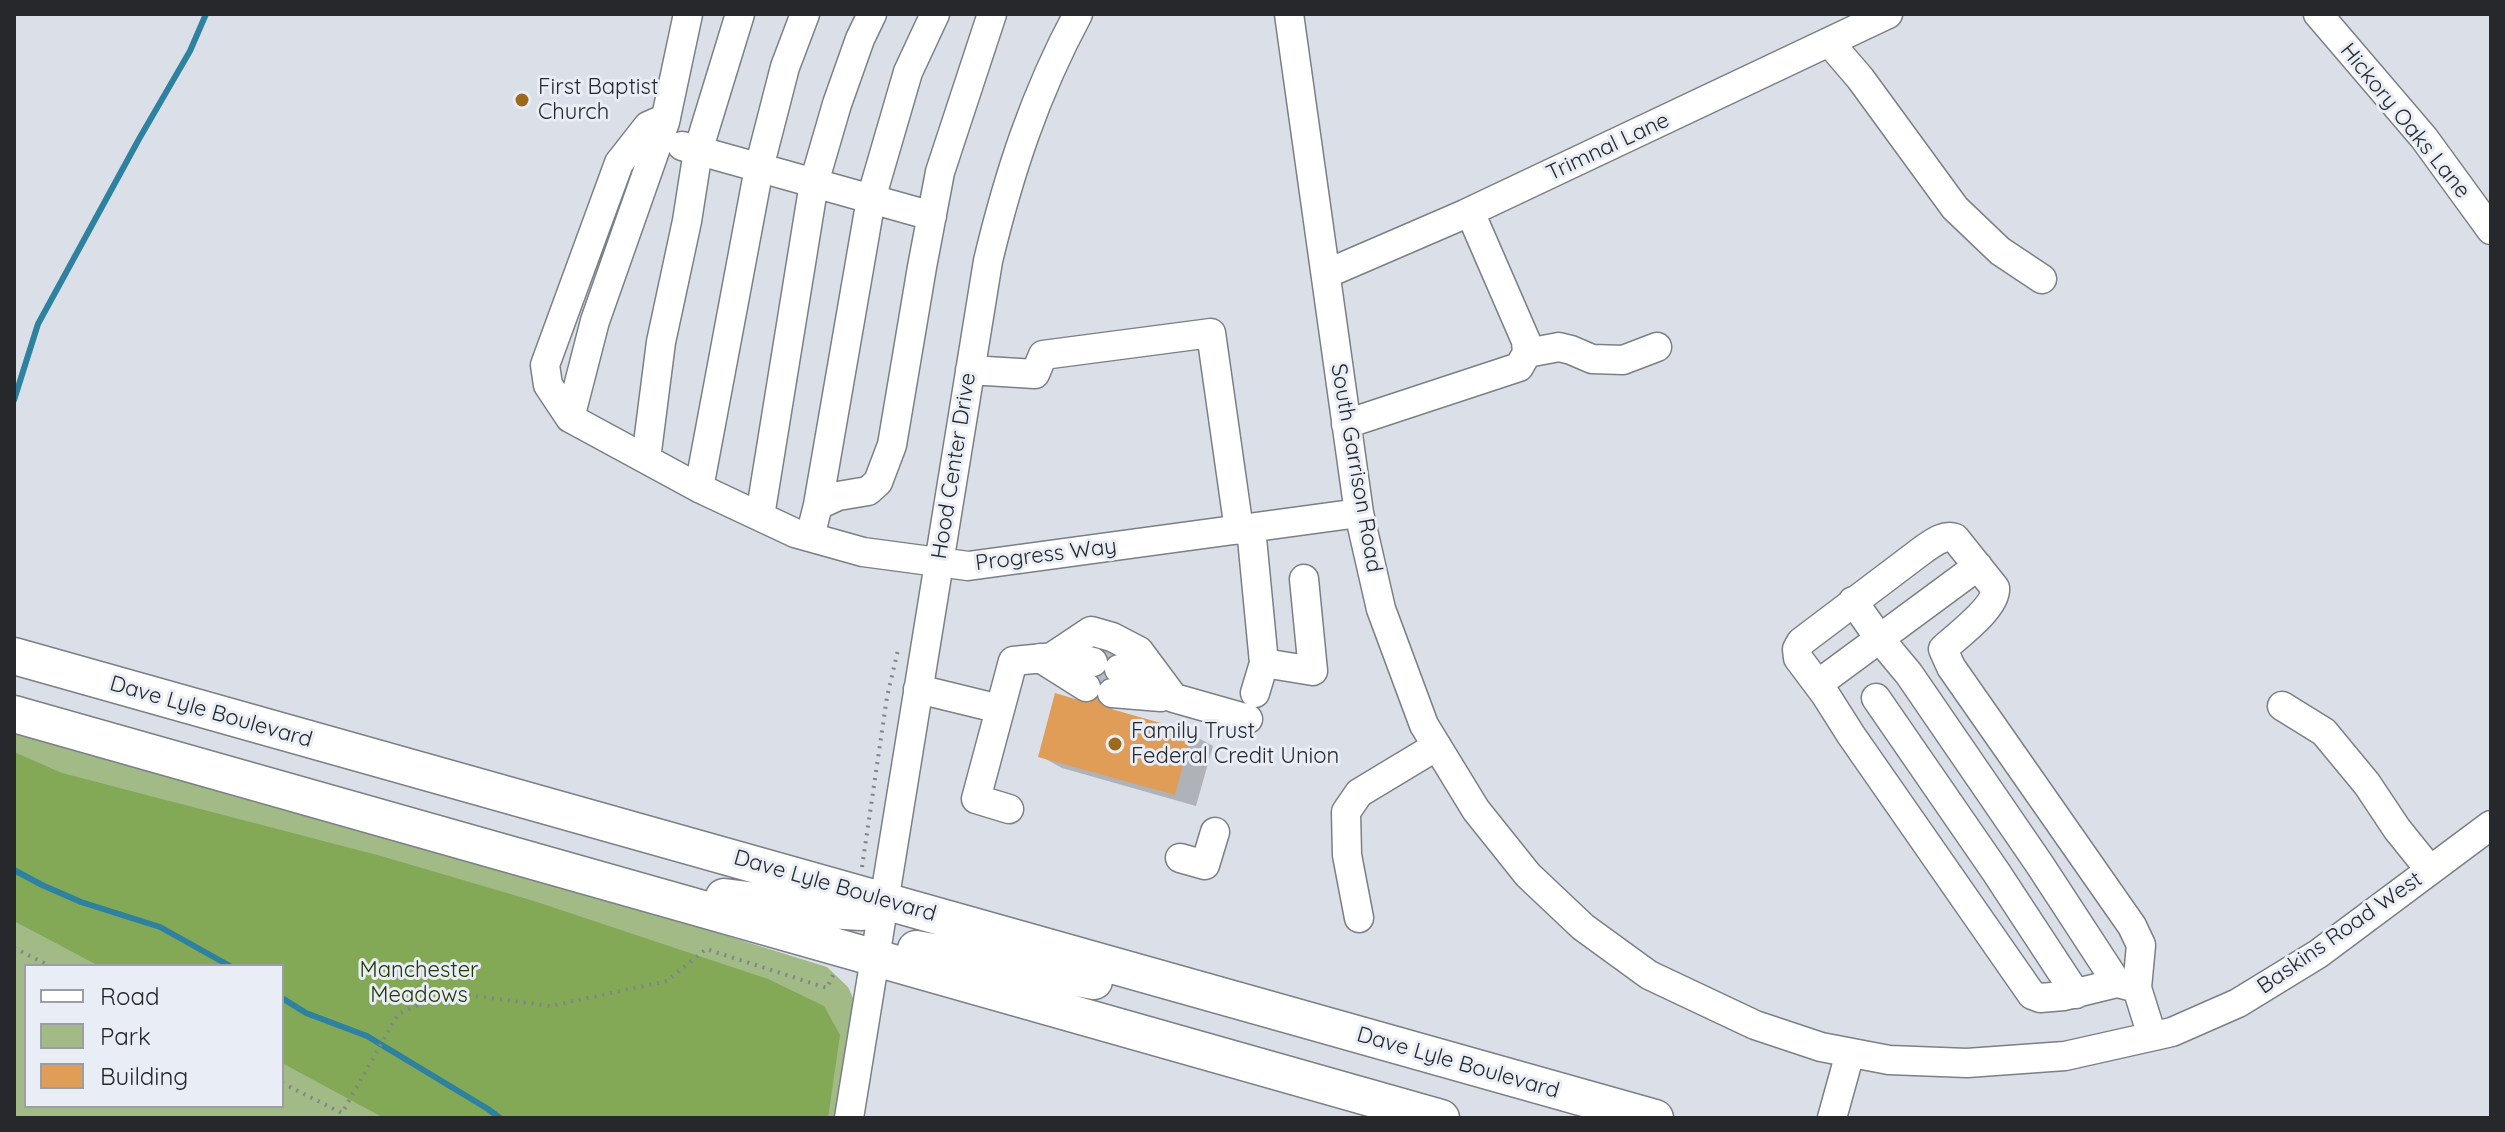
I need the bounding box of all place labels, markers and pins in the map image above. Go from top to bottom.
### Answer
place label: First Baptist Church [538,74,658,126]
marker: First Baptist Church [513,91,531,109]
place label: Family Trust Federal Credit Union [1131,718,1339,770]
marker: Family Trust Federal Credit Union [1106,735,1124,753]

